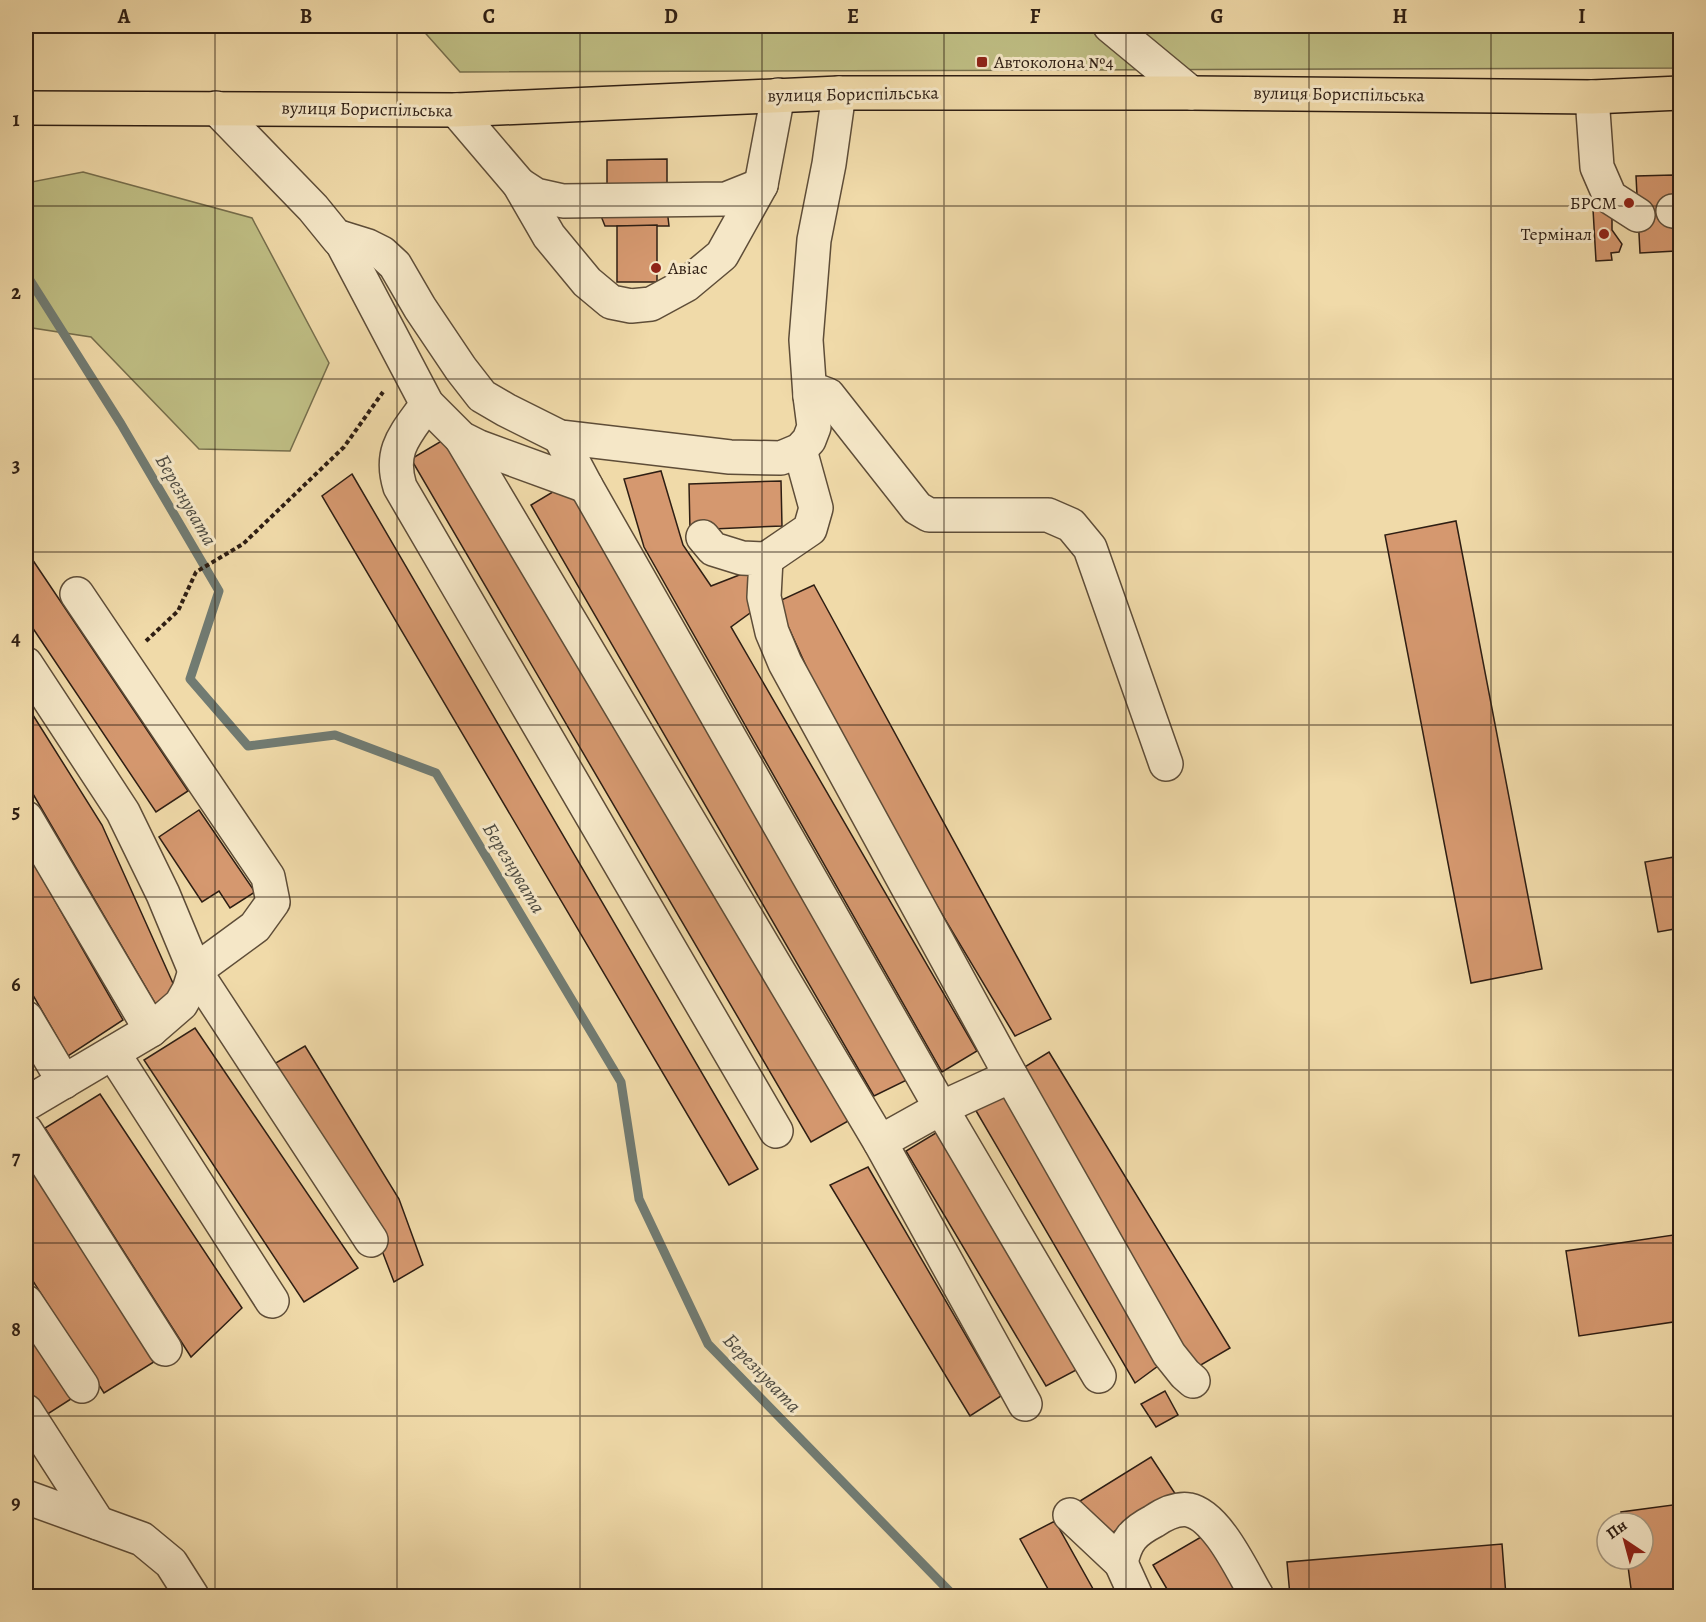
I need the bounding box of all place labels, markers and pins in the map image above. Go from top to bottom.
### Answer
place label: Автоколона №4 [993,50,1114,74]
marker: Автоколона №4 [975,55,989,69]
place label: БРСМ [1570,191,1617,215]
marker: БРСМ [1622,196,1636,210]
place label: Термінал [1521,222,1592,246]
marker: Термінал [1597,227,1611,241]
place label: Авіас [667,256,708,280]
marker: Авіас [649,261,663,275]

